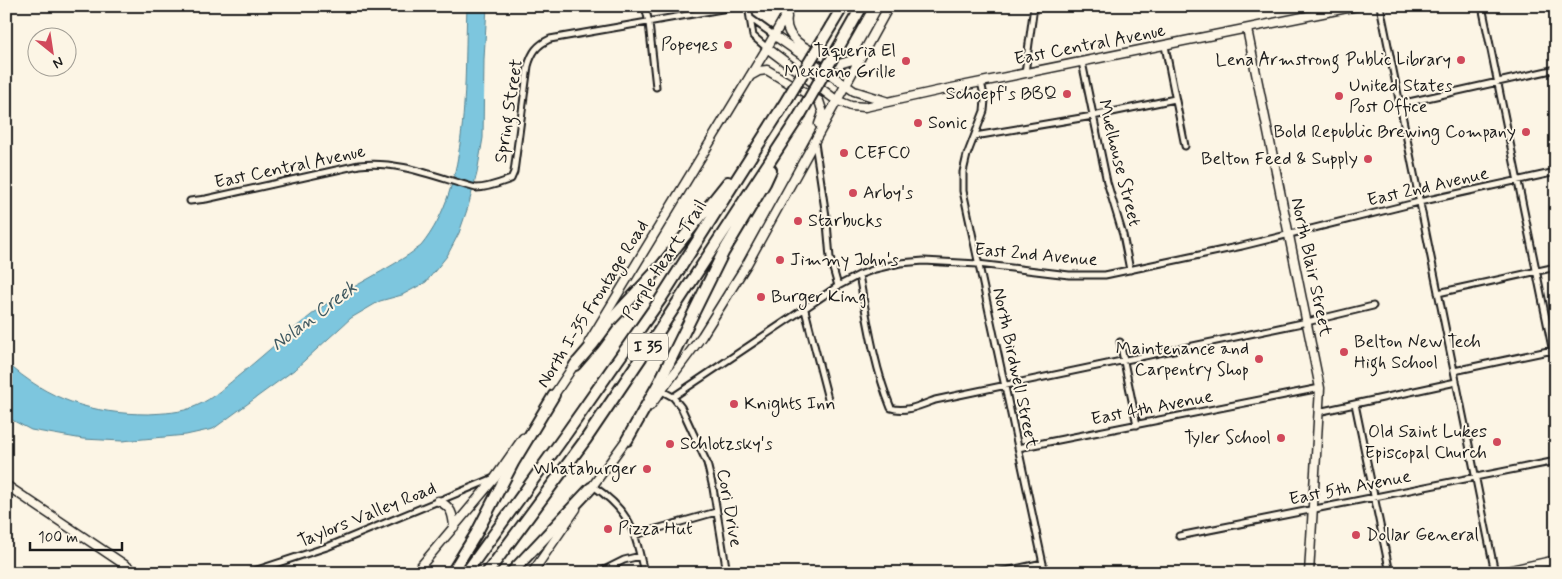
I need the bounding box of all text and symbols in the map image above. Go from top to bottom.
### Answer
street label: East Central Avenue [1012,19,1168,71]
north arrow [28,28,78,78]
place label: Popeyes [661,33,718,57]
marker: Popeyes [722,39,734,51]
place label: Taqueria El Mexicano Grille [784,39,896,84]
place label: Lena Armstrong Public Library [1216,48,1451,74]
text: N [49,52,67,73]
marker: Lena Armstrong Public Library [1455,54,1467,66]
marker: Taqueria El Mexicano Grille [900,55,912,67]
street label: Spring Street [489,57,531,165]
place label: United States Post Office [1349,74,1453,119]
place label: Schoepf's BBQ [945,82,1057,106]
marker: Schoepf's BBQ [1061,88,1073,100]
marker: United States Post Office [1333,90,1345,102]
street label: Muelhouse Street [1092,97,1146,229]
place label: Sonic [928,111,967,135]
marker: Sonic [912,117,924,129]
place label: Bold Republic Brewing Company [1274,120,1516,145]
marker: Bold Republic Brewing Company [1520,126,1532,138]
street label: East Central Avenue [212,139,368,195]
place label: CEFCO [854,141,911,165]
marker: CEFCO [838,147,850,159]
place label: Belton Feed & Supply [1201,147,1358,171]
marker: Belton Feed & Supply [1362,153,1374,165]
street label: East 2nd Avenue [1365,161,1491,213]
place label: Arby's [863,181,913,205]
marker: Arby's [847,187,859,199]
street label: Purple Heart Trail [617,195,713,325]
street label: North Blair Street [1285,196,1337,339]
place label: Starbucks [808,209,882,233]
marker: Starbucks [792,215,804,227]
street label: North I-35 Frontage Road [532,216,655,393]
street label: East 2nd Avenue [973,238,1099,272]
place label: Jimmy John's [790,248,899,272]
marker: Jimmy John's [774,254,786,266]
water label: Nolan Creek [266,275,363,357]
place label: Burger King [771,285,866,310]
street label: North Birdwell Street [986,286,1044,451]
marker: Burger King [755,291,767,303]
place label: Belton New Tech High School [1354,330,1481,377]
road number: I 35 [628,334,668,361]
place label: Maintenance and Carpentry Shop [1116,337,1249,382]
marker: Belton New Tech High School [1338,346,1350,358]
marker: Maintenance and Carpentry Shop [1253,353,1265,365]
street label: East 4th Avenue [1089,384,1215,432]
place label: Knights Inn [744,392,836,417]
marker: Knights Inn [728,398,740,410]
place label: Old Saint Lukes Episcopal Church [1364,420,1487,465]
place label: Tyler School [1184,426,1271,450]
place label: Schlotzsky's [680,432,773,456]
marker: Tyler School [1275,432,1287,444]
marker: Old Saint Lukes Episcopal Church [1491,436,1503,448]
marker: Schlotzsky's [664,438,676,450]
place label: Whataburger [533,457,637,482]
marker: Whataburger [641,463,653,475]
street label: East 5th Avenue [1287,464,1413,512]
street label: Cori Drive [710,467,748,549]
street label: Taylors Valley Road [294,476,440,554]
place label: Pizza Hut [618,517,693,541]
scale bar [30,519,122,551]
marker: Pizza Hut [602,523,614,535]
place label: Dollar General [1366,523,1479,547]
text: 100 m [38,528,78,548]
marker: Dollar General [1350,529,1362,541]

